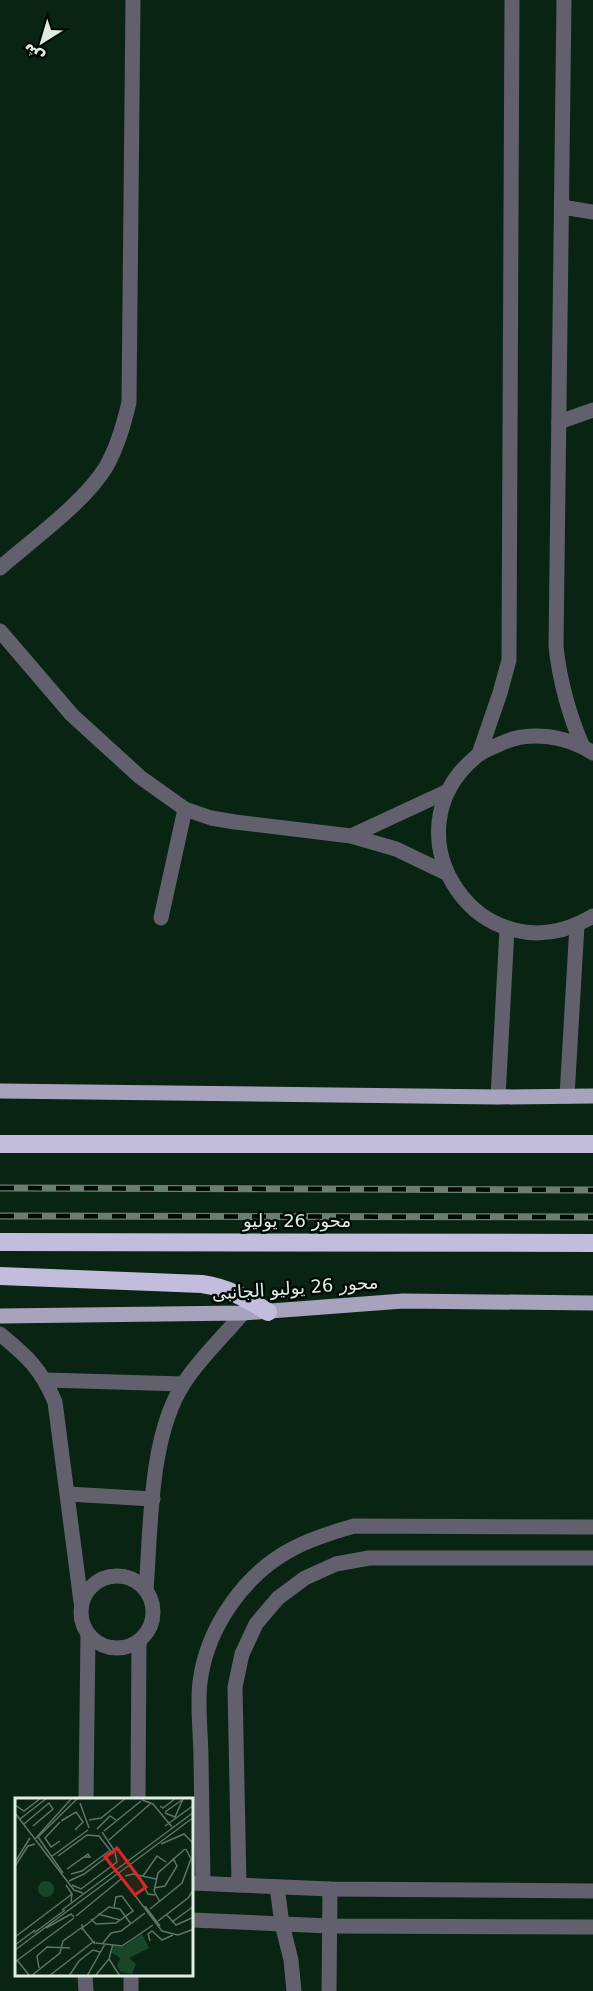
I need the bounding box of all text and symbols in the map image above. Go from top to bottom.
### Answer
north arrow [12,12,72,72]
text: ش [19,39,48,68]
street label: محور 26 يوليو [242,1210,351,1232]
street label: محور 26 يوليو الجانبى [211,1271,379,1305]
inset map [15,1798,194,1976]

